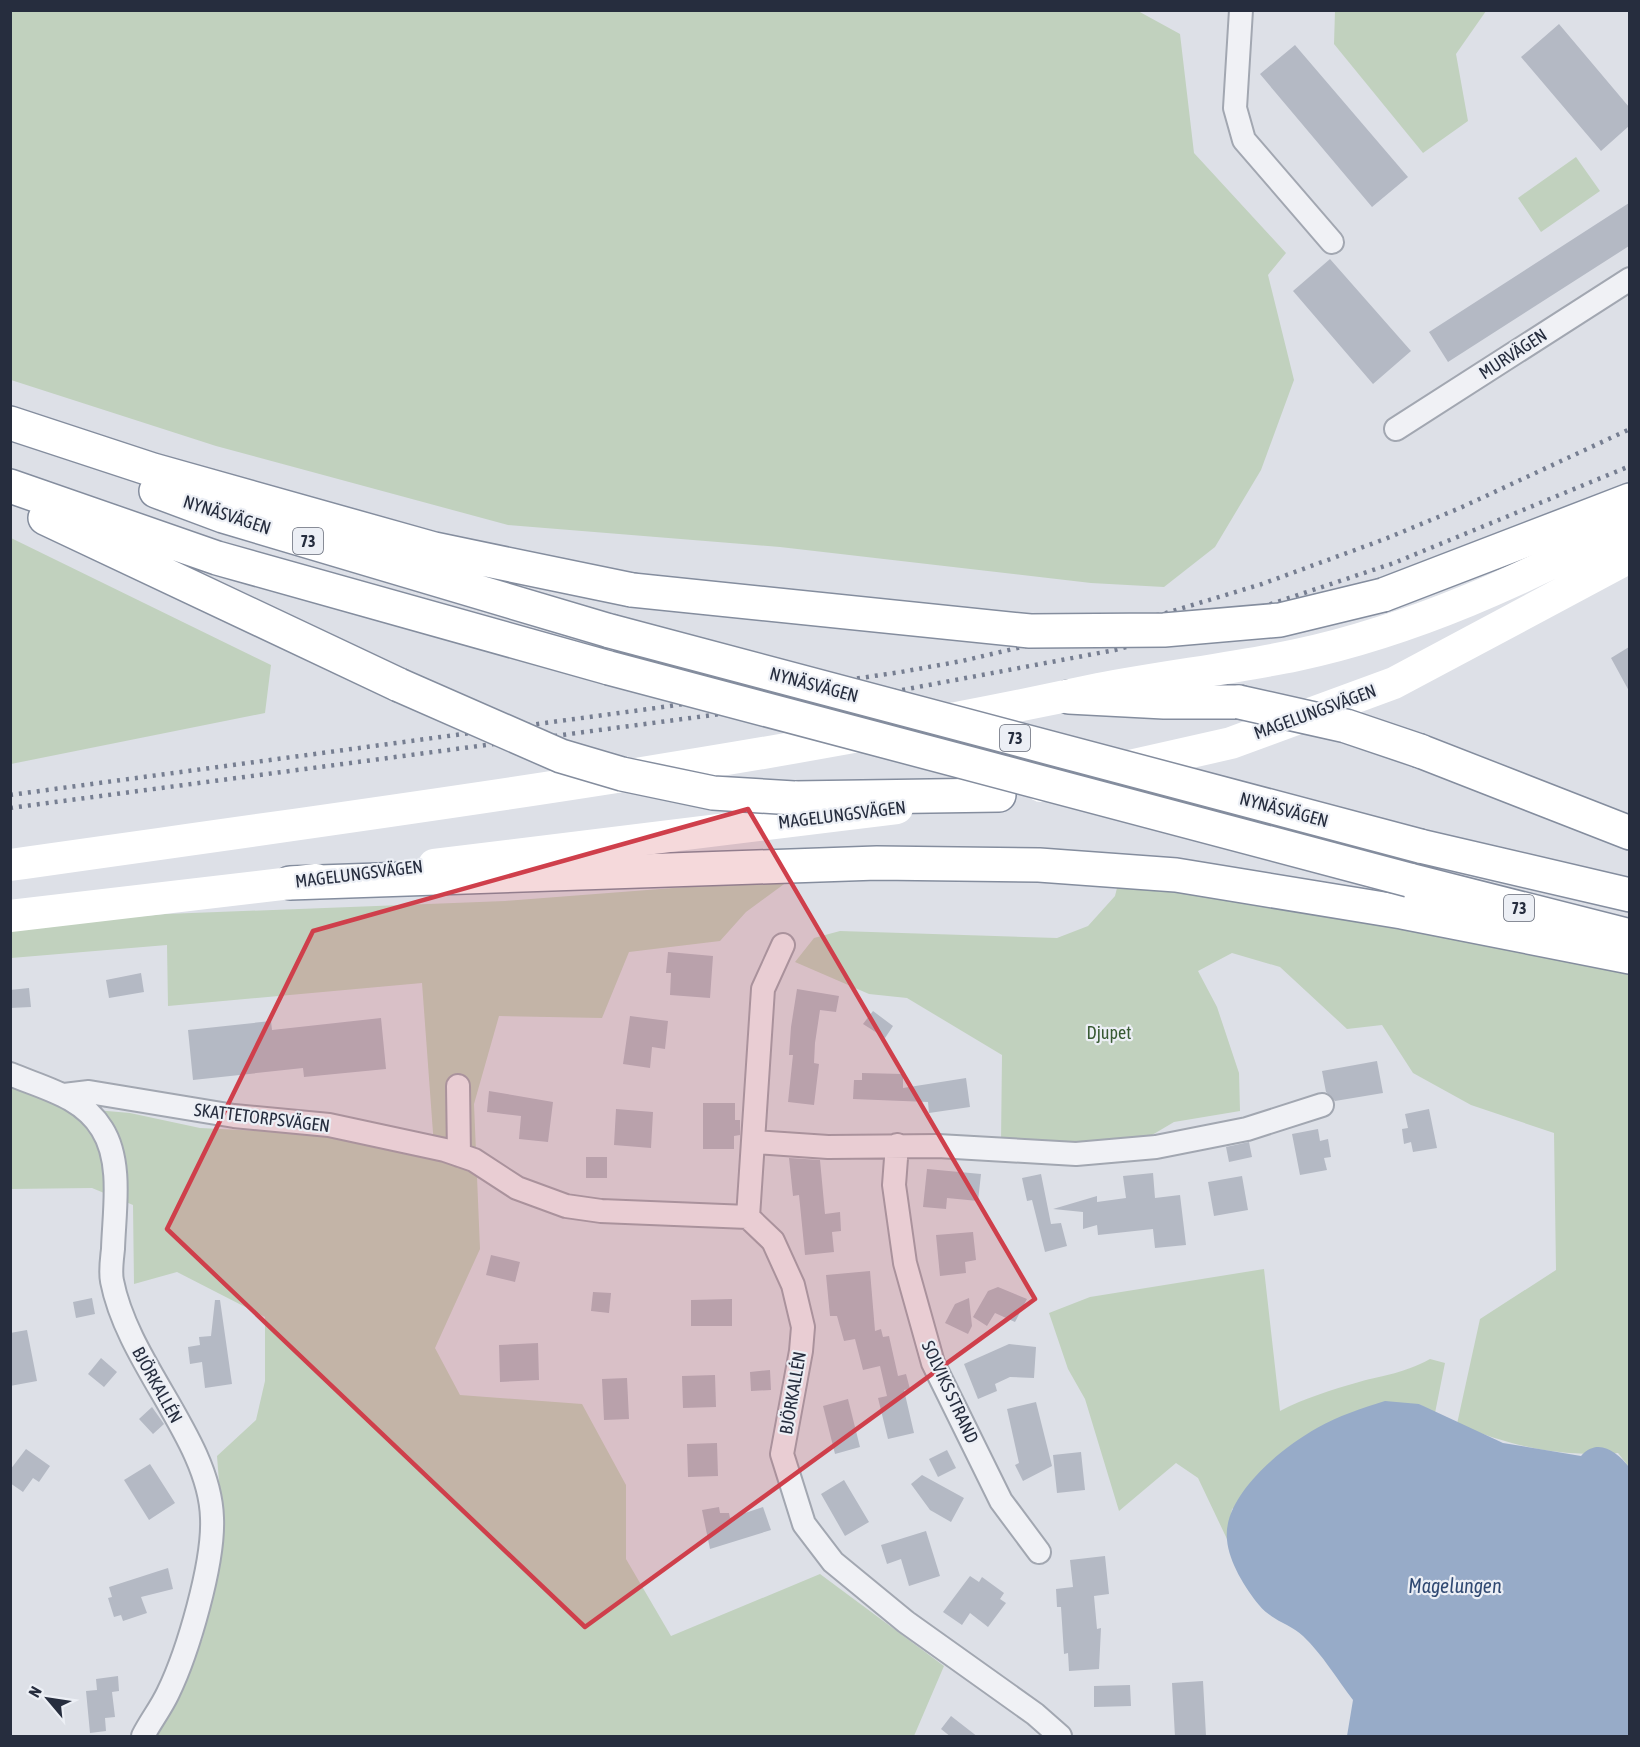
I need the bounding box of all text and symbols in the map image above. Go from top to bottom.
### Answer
street label: MURVÄGEN [1475,324,1551,383]
street label: NYNÄSVÄGEN [181,491,274,539]
road number: 73 [293,528,323,554]
street label: NYNÄSVÄGEN [768,663,861,706]
street label: MAGELUNGSVÄGEN [1251,680,1379,743]
road number: 73 [1000,725,1030,751]
street label: NYNÄSVÄGEN [1238,788,1331,831]
street label: MAGELUNGSVÄGEN [777,796,907,833]
street label: MAGELUNGSVÄGEN [294,855,424,892]
road number: 73 [1504,895,1534,921]
park label: Djupet [1087,1022,1131,1043]
street label: SKATTETORPSVÄGEN [193,1099,331,1136]
street label: SOLVIKS STRAND [918,1337,983,1446]
street label: BJÖRKALLÉN [128,1343,187,1426]
street label: BJÖRKALLÉN [775,1350,810,1436]
water label: Magelungen [1408,1574,1502,1597]
north arrow [18,1669,78,1729]
text: N [25,1683,45,1700]

